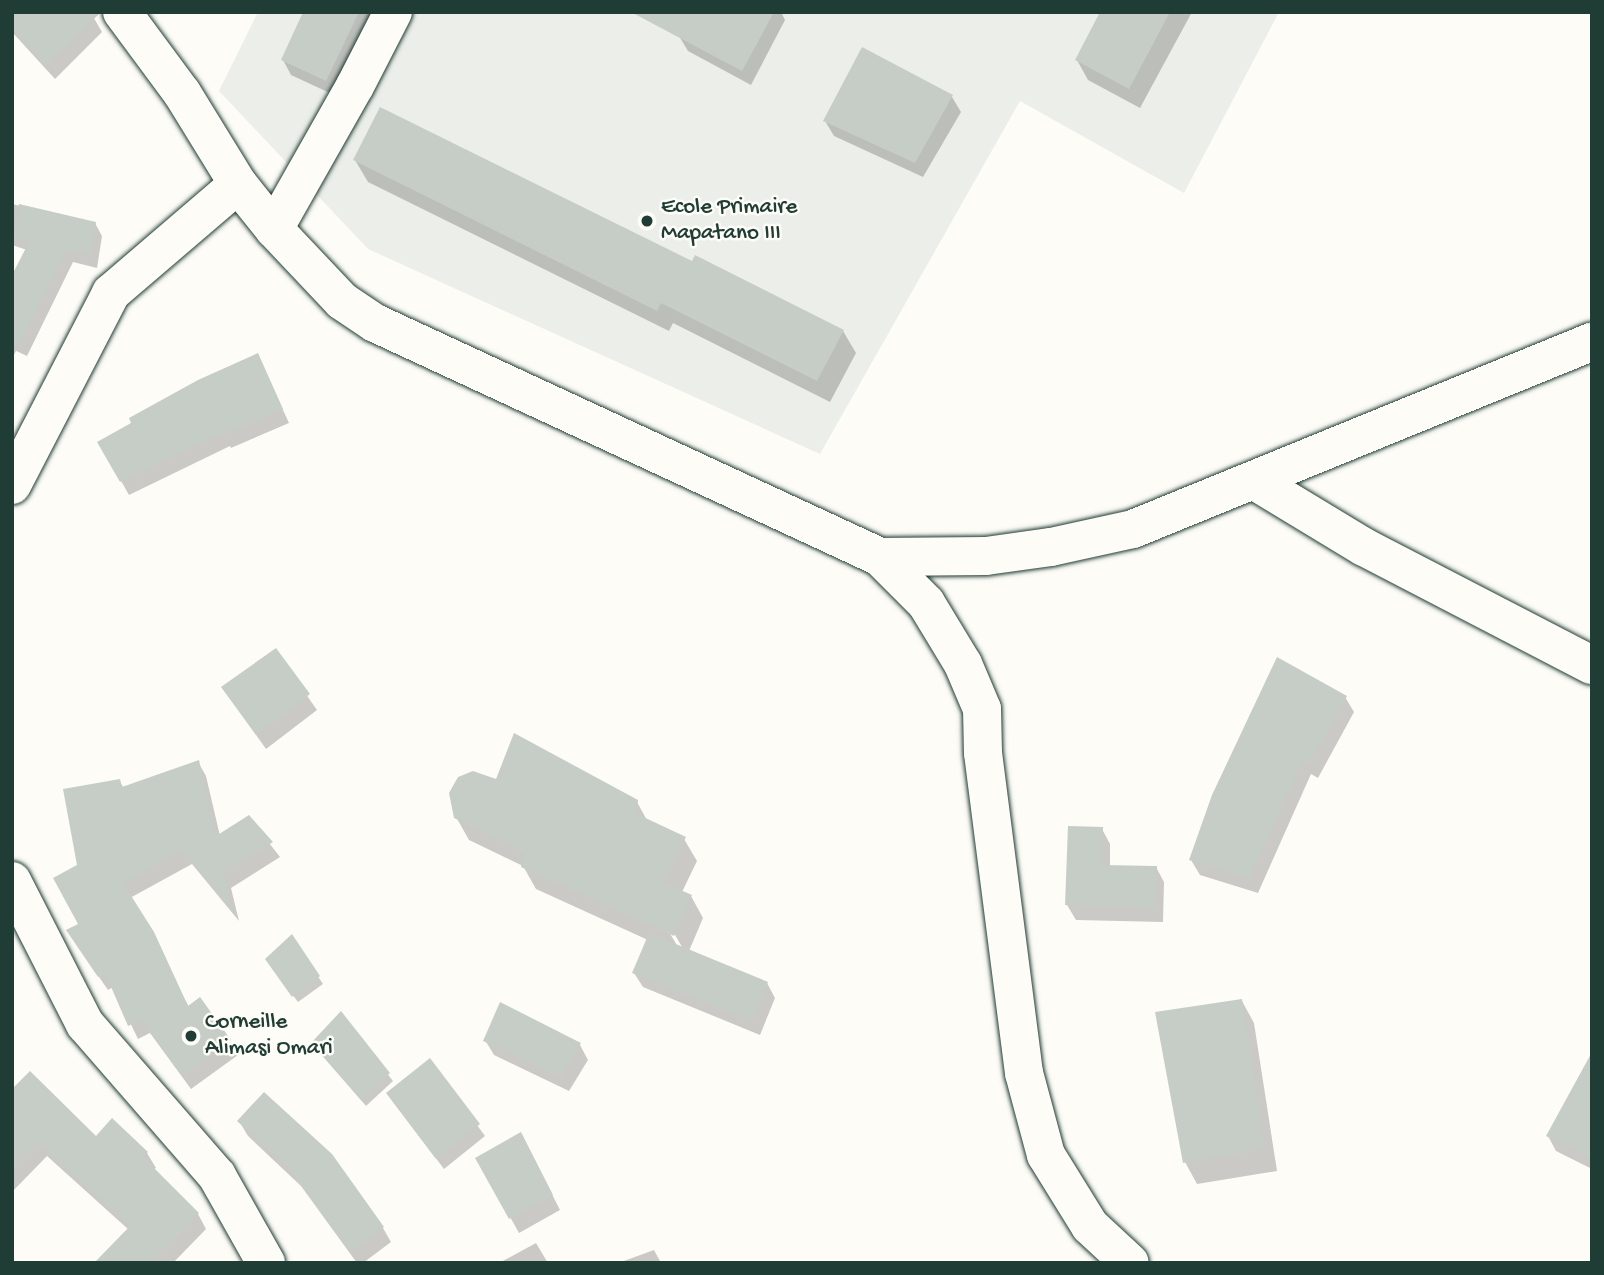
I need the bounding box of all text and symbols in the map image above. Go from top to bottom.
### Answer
place label: Ecole Primaire Mapatano III [661,194,797,248]
marker: Ecole Primaire Mapatano III [639,213,655,229]
place label: Corneille Alimasi Omari [205,1009,333,1063]
marker: Corneille Alimasi Omari [183,1028,199,1044]

